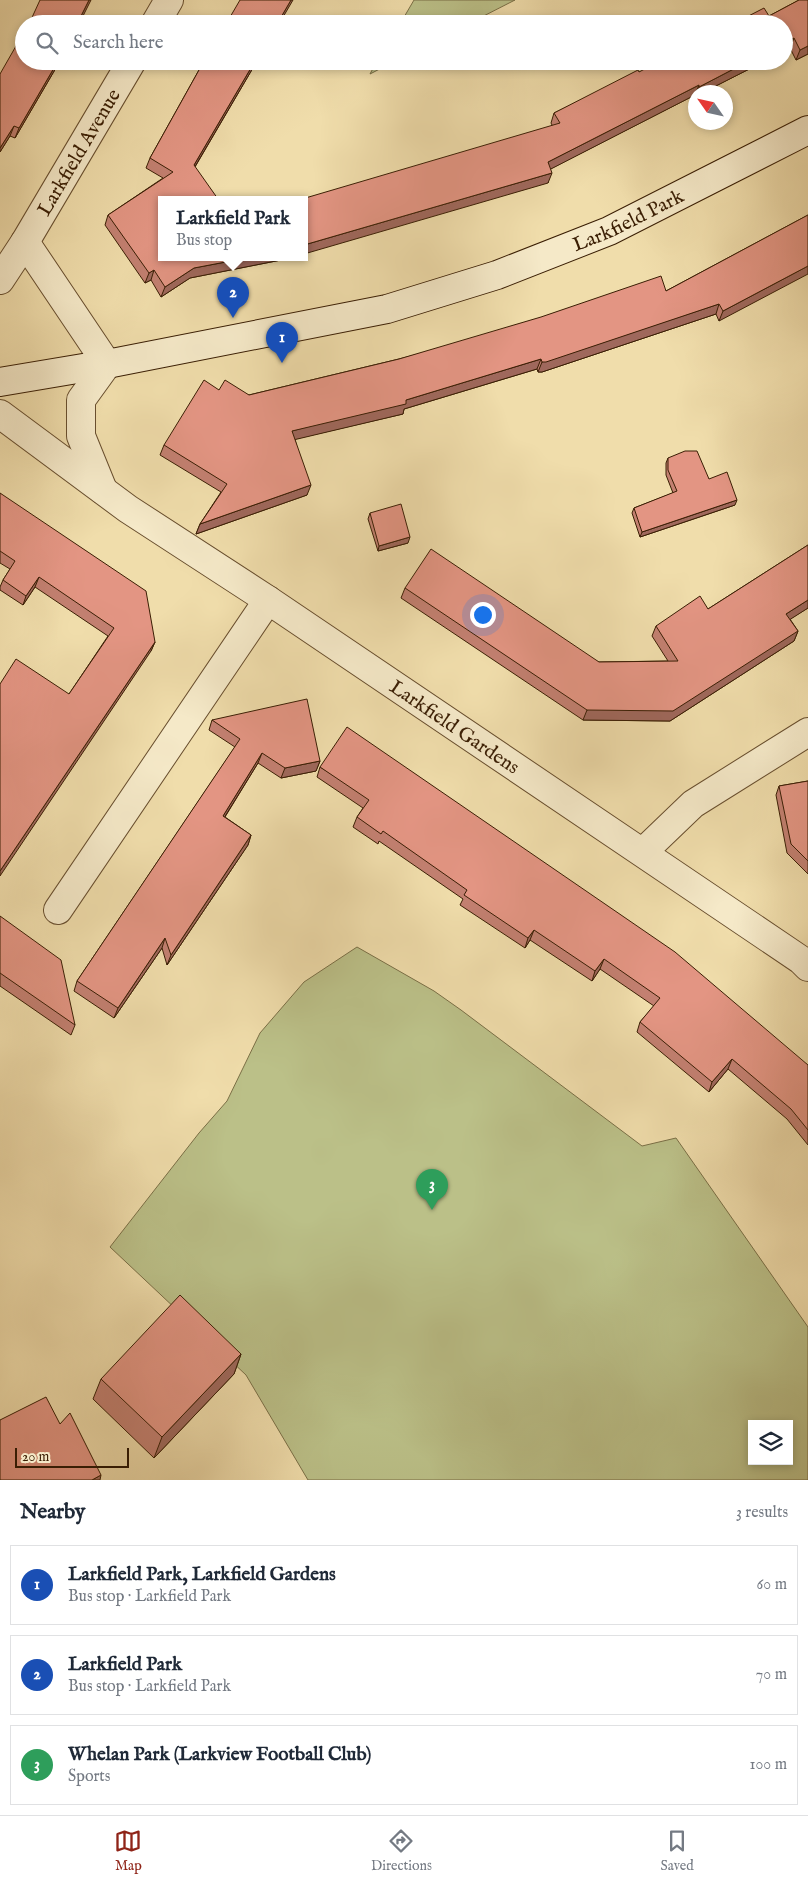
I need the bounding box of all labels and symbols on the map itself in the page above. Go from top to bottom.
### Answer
street label: Larkfield Avenue [32,85,127,221]
north arrow [688,85,733,130]
street label: Larkfield Park [569,184,689,258]
pin: 2 [217,277,249,318]
pin: 1 [266,322,298,363]
your location [470,602,496,628]
street label: Larkfield Gardens [384,675,524,780]
pin: 3 [416,1169,448,1210]
scale bar [15,1445,129,1468]

